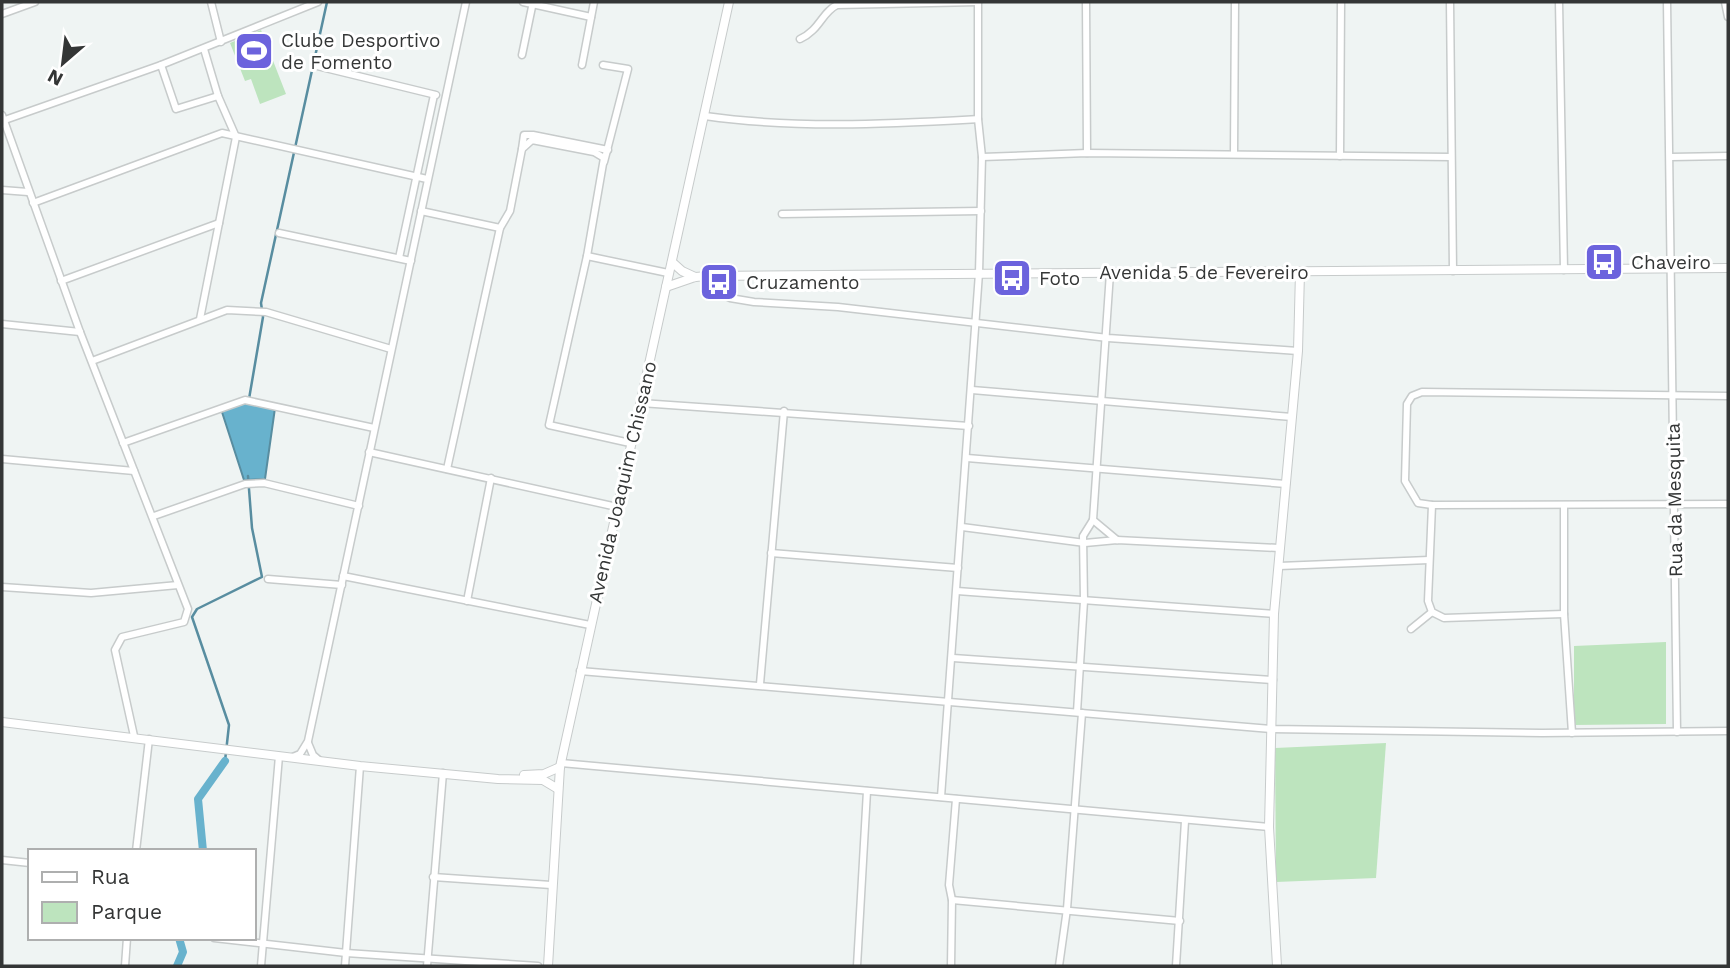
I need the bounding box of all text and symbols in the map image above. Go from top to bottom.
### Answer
north arrow [28,28,98,98]
place label: Clube Desportivo de Fomento [281,29,440,74]
sports icon: Clube Desportivo de Fomento [233,30,275,72]
text: N [44,64,67,91]
bus stop icon: Chaveiro [1583,241,1625,283]
place label: Chaveiro [1631,251,1711,274]
bus stop icon: Foto [991,257,1033,299]
bus stop icon: Cruzamento [698,261,740,303]
street label: Avenida 5 de Fevereiro [1099,261,1309,284]
place label: Foto [1039,267,1080,290]
place label: Cruzamento [746,271,859,294]
street label: Avenida Joaquim Chissano [583,359,662,605]
street label: Rua da Mesquita [1662,423,1687,577]
legend [28,849,256,940]
text: Rua [91,864,130,889]
text: Parque [91,899,162,924]

